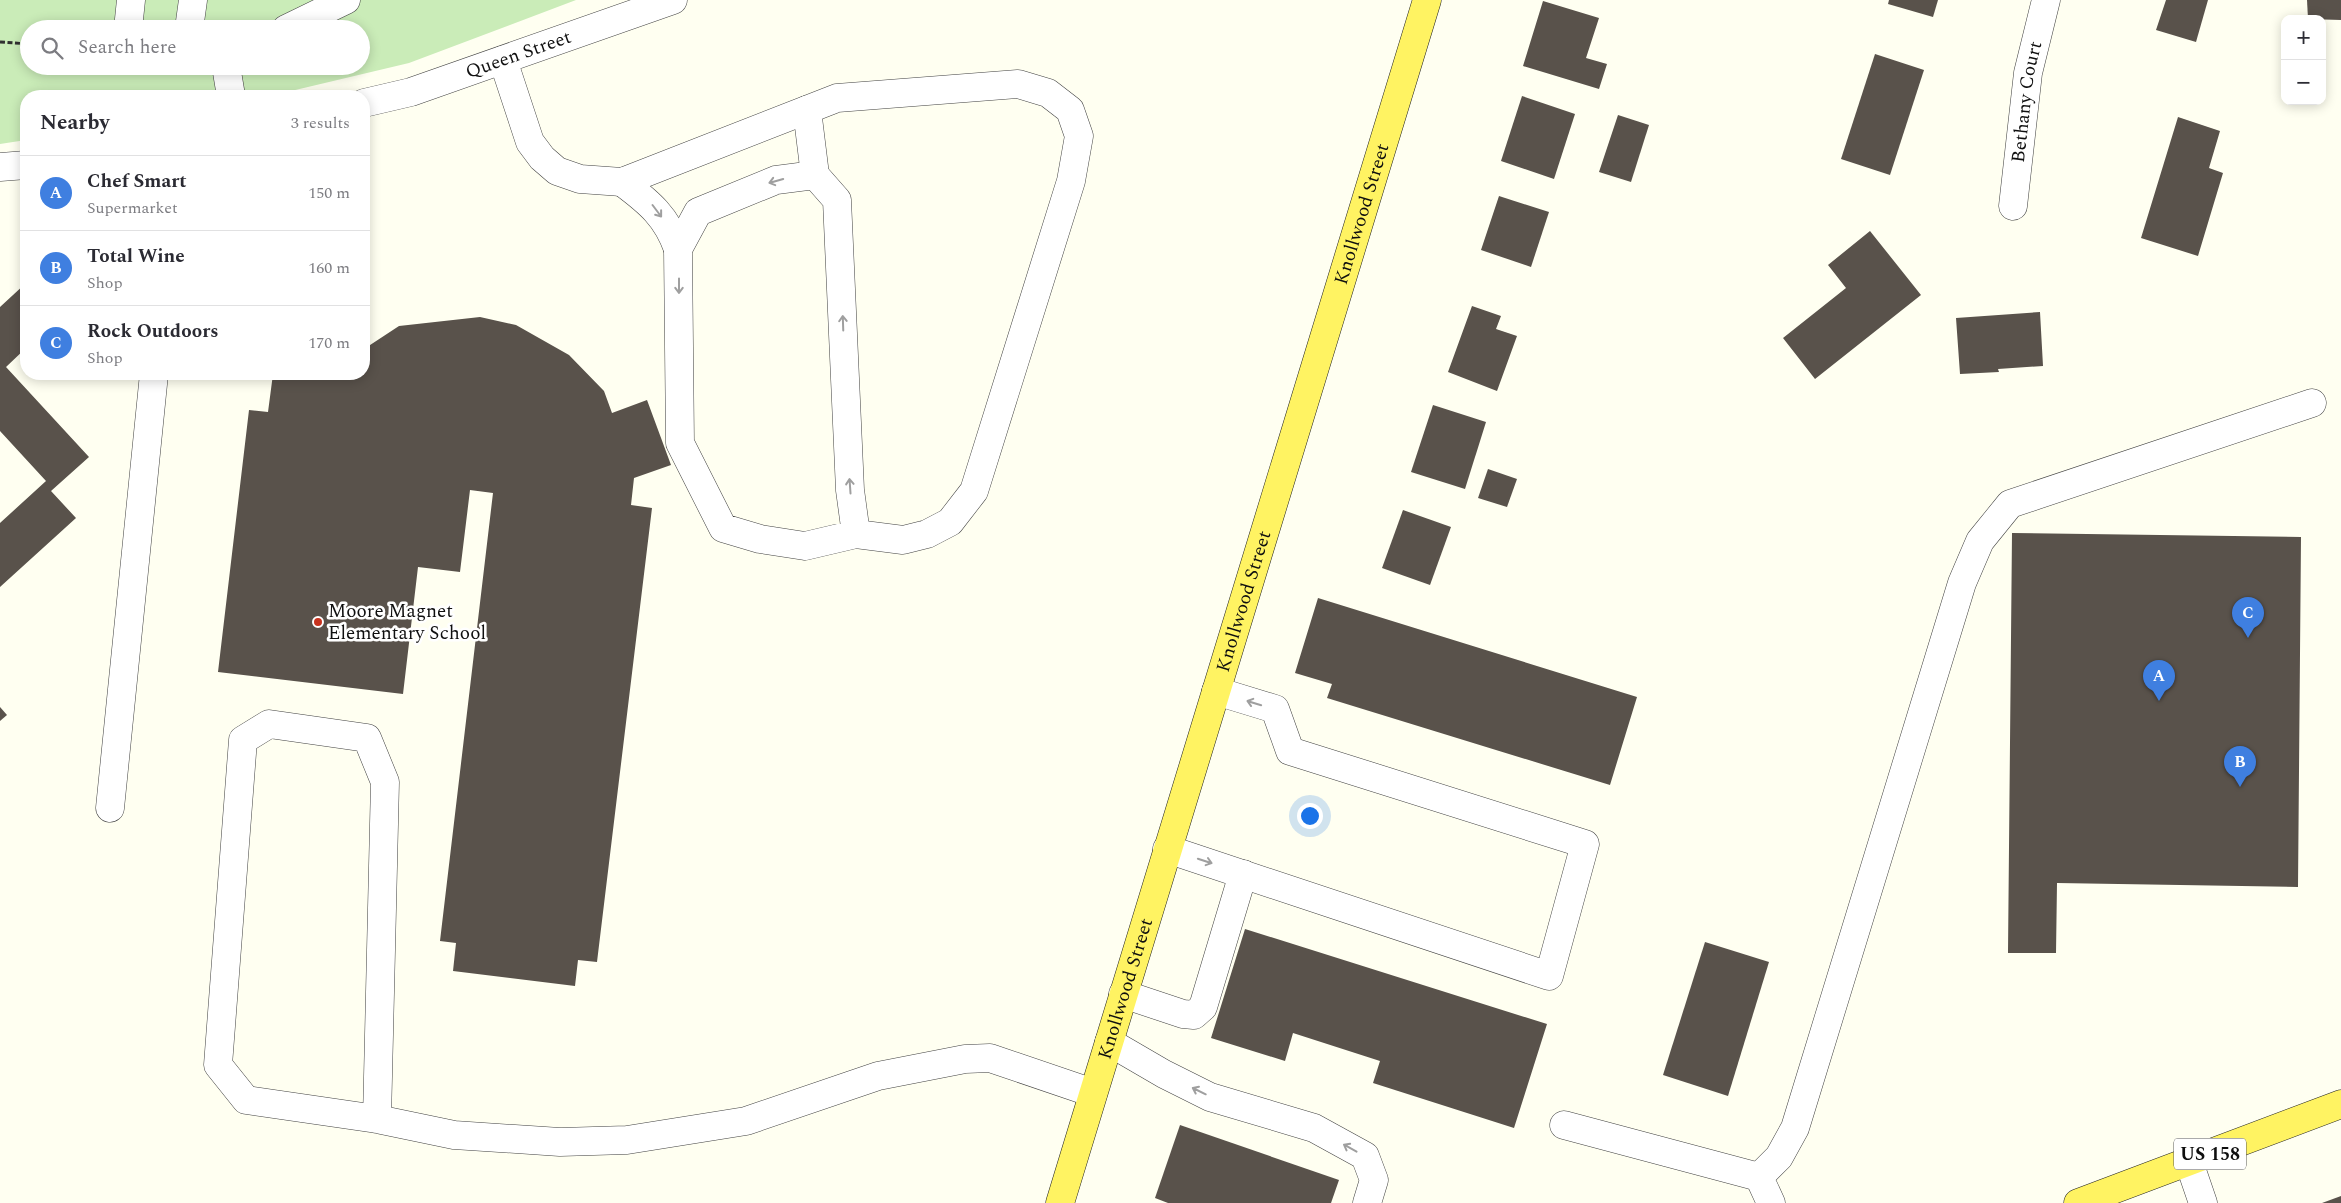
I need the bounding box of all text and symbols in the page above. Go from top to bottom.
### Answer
map controls [2281,15,2326,105]
button: + [2281,15,2326,60]
search box [20,20,370,75]
street label: Queen Street [462,22,575,86]
text: Search here [78,33,177,62]
icon: search [38,34,66,62]
street label: Bethany Court [2003,38,2050,164]
button: − [2281,60,2326,105]
text: Nearby [40,107,110,139]
text: 3 results [291,111,350,135]
street label: Knollwood Street [1326,139,1397,288]
text: Chef Smart [87,167,187,196]
one-way arrow [768,177,784,187]
text: A [50,181,62,205]
text: 150 m [308,181,350,205]
text: Supermarket [87,196,178,220]
one-way arrow [651,204,662,217]
text: Total Wine [87,242,185,271]
text: B [50,256,62,280]
text: 160 m [308,256,350,280]
text: Shop [87,271,123,295]
one-way arrow [674,278,684,294]
one-way arrow [838,316,847,332]
text: Rock Outdoors [87,317,219,346]
text: C [50,331,62,355]
text: 170 m [308,331,350,355]
text: Shop [87,346,123,370]
one-way arrow [845,478,854,494]
street label: Knollwood Street [1208,527,1279,676]
place label: Moore Magnet Elementary School [328,597,486,648]
pin: C [2232,597,2264,638]
marker: Moore Magnet Elementary School [312,616,324,628]
pin: A [2143,660,2175,701]
one-way arrow [1246,697,1262,707]
pin: B [2224,746,2256,787]
your location [1297,803,1323,829]
one-way arrow [1197,857,1213,867]
street label: Knollwood Street [1090,914,1161,1063]
one-way arrow [1192,1086,1207,1095]
road number: US 158 [2174,1138,2246,1170]
one-way arrow [1343,1143,1358,1153]

